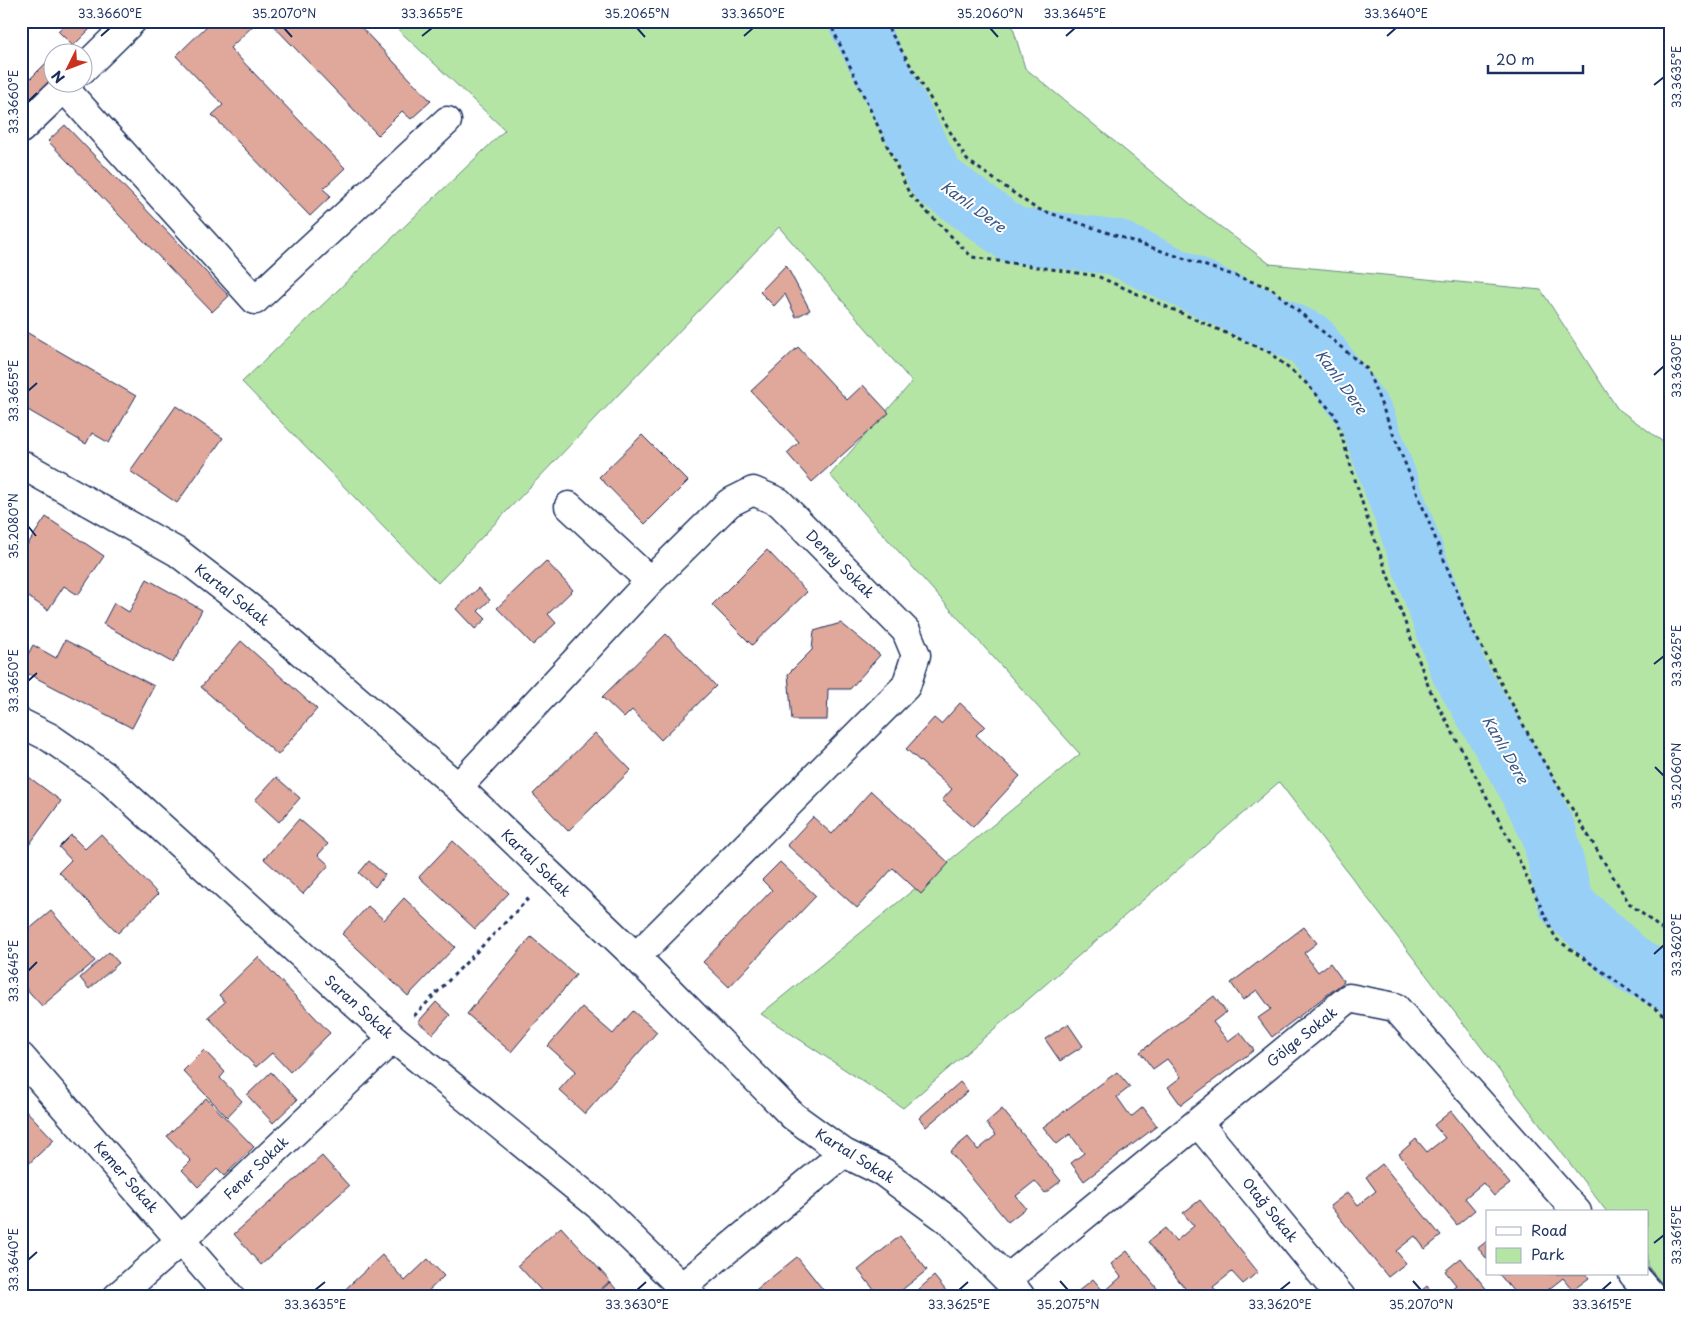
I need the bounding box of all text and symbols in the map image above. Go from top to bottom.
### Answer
text: 33.3660°E [78,4,142,22]
text: 35.2070°N [252,4,316,22]
text: 33.3655°E [401,4,463,22]
text: 35.2065°N [604,4,670,22]
text: 33.3650°E [721,4,785,22]
text: 35.2060°N [957,4,1023,22]
text: 33.3645°E [1044,4,1106,22]
text: 33.3640°E [1364,4,1428,22]
north arrow [42,42,92,92]
scale bar [1488,42,1584,74]
text: 33.3635°E [1667,46,1685,108]
text: 20 m [1496,47,1535,70]
text: N [46,66,69,88]
text: 33.3660°E [4,70,22,134]
water label: Kanlı Dere [937,174,1012,238]
text: 33.3630°E [1667,334,1685,398]
water label: Kanlı Dere [1311,344,1374,419]
text: 33.3655°E [4,360,22,422]
text: 35.2080°N [4,493,22,559]
street label: Deney Sokak [801,524,880,603]
street label: Kartal Sokak [190,559,274,631]
text: 33.3625°E [1667,625,1685,687]
text: 33.3650°E [4,649,22,713]
water label: Kanlı Dere [1477,711,1536,788]
text: 35.2060°N [1667,743,1685,809]
street label: Kartal Sokak [497,824,576,901]
text: 33.3620°E [1667,913,1685,977]
text: 33.3645°E [4,940,22,1002]
street label: Saran Sokak [320,970,399,1043]
street label: Gölge Sokak [1262,1002,1341,1072]
street label: Kartal Sokak [812,1123,899,1188]
street label: Fener Sokak [218,1131,293,1204]
street label: Kemer Sokak [89,1136,164,1217]
street label: Otağ Sokak [1238,1173,1303,1247]
text: 33.3615°E [1667,1205,1685,1265]
legend [1486,1210,1648,1276]
text: Road [1531,1218,1567,1241]
text: 33.3640°E [4,1228,22,1292]
text: Park [1531,1242,1565,1265]
text: 33.3635°E [284,1295,346,1313]
text: 33.3630°E [605,1295,669,1313]
text: 33.3625°E [928,1295,990,1313]
text: 35.2075°N [1036,1295,1100,1313]
text: 33.3620°E [1248,1295,1312,1313]
text: 35.2070°N [1389,1295,1453,1313]
text: 33.3615°E [1572,1295,1632,1313]

